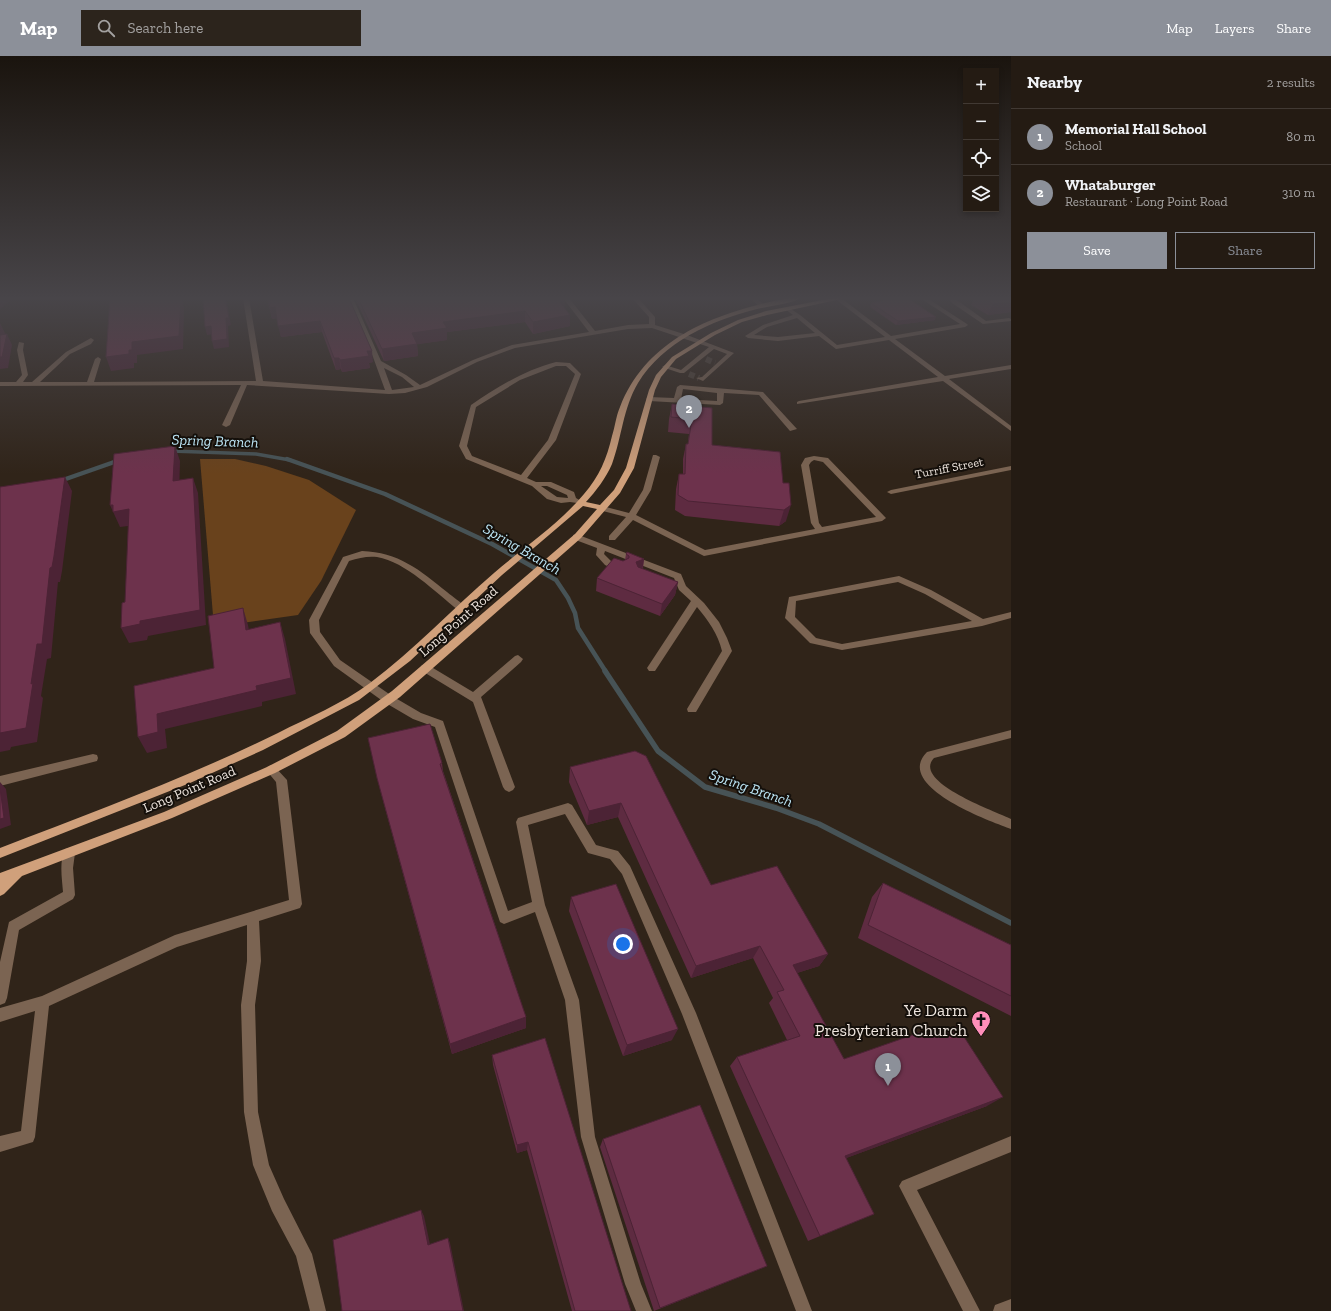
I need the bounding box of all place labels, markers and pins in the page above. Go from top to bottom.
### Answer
pin: 2 [676,395,702,428]
place label: Ye Darm Presbyterian Church [815,1000,967,1040]
church icon: Ye Darm Presbyterian Church [970,1009,992,1037]
pin: 1 [875,1053,901,1086]

